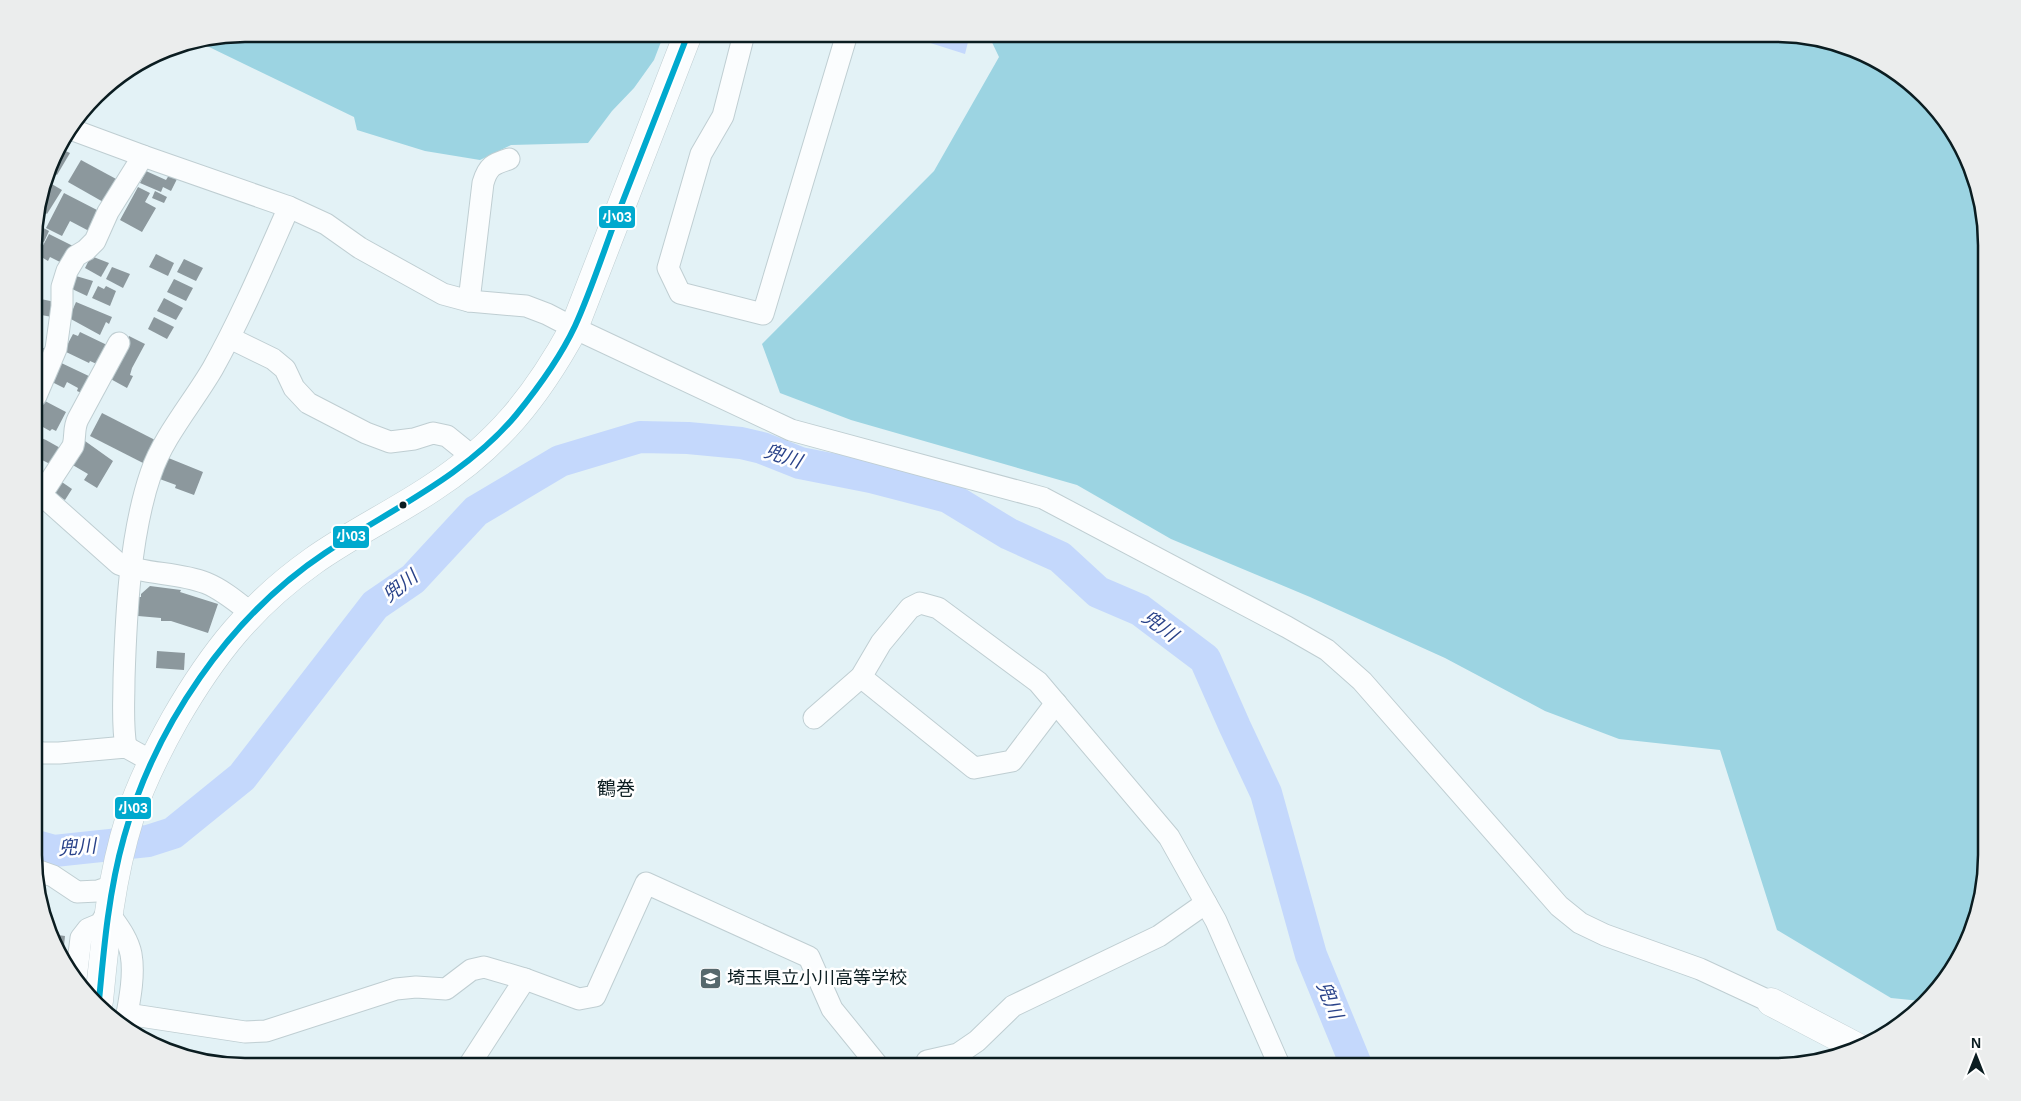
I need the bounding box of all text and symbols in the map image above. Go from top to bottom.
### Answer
line badge: 小03 [598,205,636,229]
text: 小03 [602,209,632,225]
water label: 兜川 [762,440,806,472]
unlabelled marker [398,500,408,510]
line badge: 小03 [332,525,370,549]
text: 小03 [336,528,366,544]
water label: 兜川 [379,565,423,606]
water label: 兜川 [1138,606,1183,647]
district label: 鶴巻 [597,778,635,799]
line badge: 小03 [114,796,152,820]
text: 小03 [118,800,148,816]
water label: 兜川 [57,835,99,859]
school or university icon: 埼玉県立小川高等学校 [699,966,723,990]
place label: 埼玉県立小川高等学校 [727,968,907,988]
water label: 兜川 [1313,978,1348,1023]
north arrow [1951,1031,2001,1081]
text: N [1971,1035,1981,1051]

